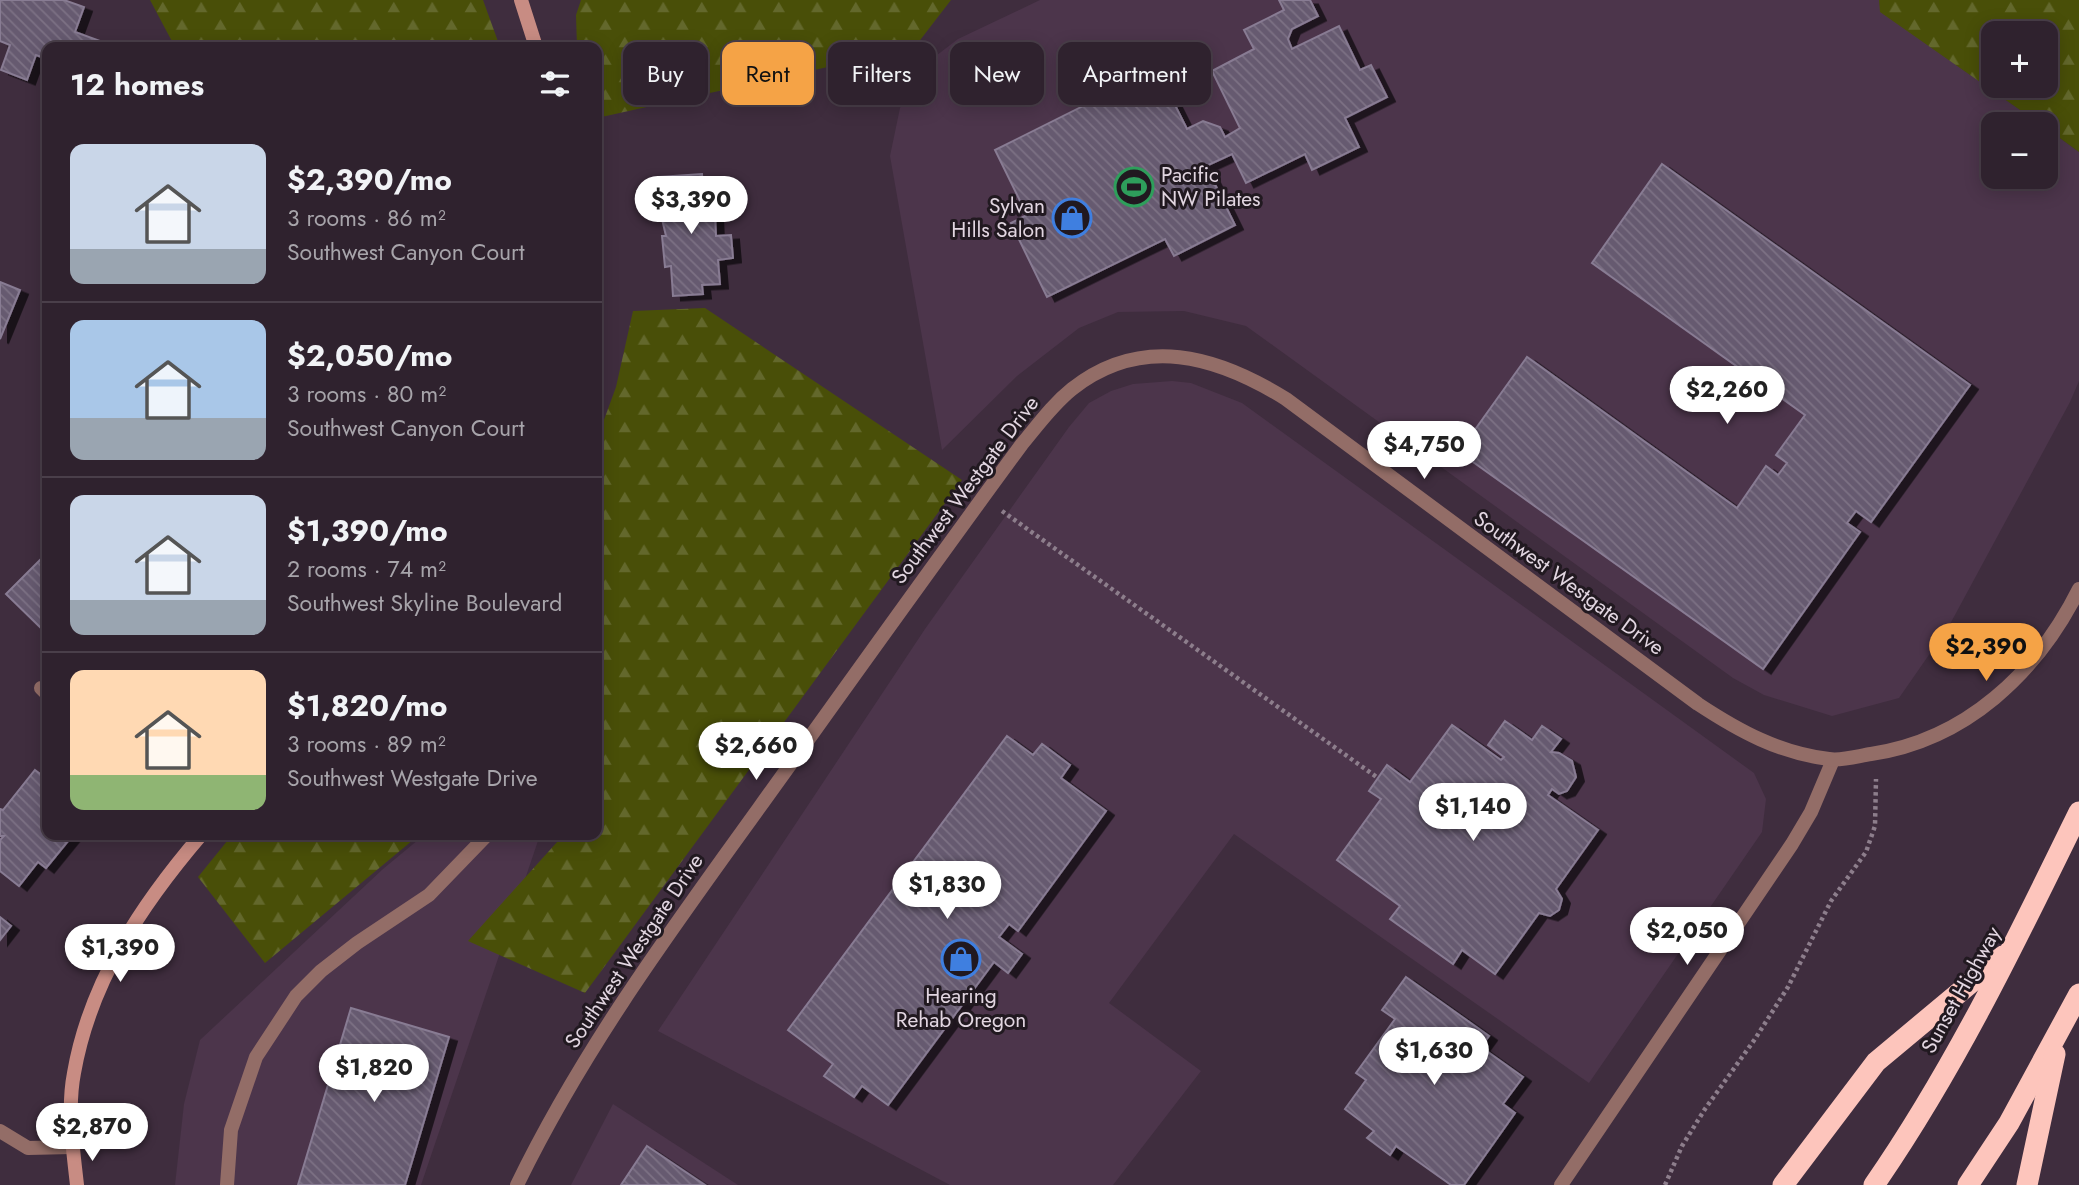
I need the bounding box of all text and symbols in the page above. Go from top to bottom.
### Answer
map controls [1981,21,2058,189]
button: + [1981,21,2058,98]
chip: Buy [623,42,708,105]
chip: Rent [722,42,814,105]
chip: Filters [828,42,936,105]
chip: New [950,42,1044,105]
chip: Apartment [1058,42,1211,105]
text: 12 homes [70,63,204,106]
icon: filters [536,65,574,103]
button: − [1981,112,2058,189]
text: $2,390/mo [287,158,452,201]
place label: Pacific NW Pilates [1161,160,1261,214]
sports icon: Pacific NW Pilates [1113,166,1155,208]
icon: home [126,172,210,256]
pin: $3,390 [634,176,748,236]
text: $3,390 [651,182,731,216]
place label: Sylvan Hills Salon [951,191,1045,245]
shop icon: Sylvan Hills Salon [1051,197,1093,239]
text: 3 rooms · 86 m² [287,201,446,235]
text: Southwest Canyon Court [287,235,524,269]
text: $2,050/mo [287,334,453,377]
icon: home [126,348,210,432]
pin: $2,260 [1670,366,1784,426]
text: $2,260 [1686,372,1768,406]
text: 3 rooms · 80 m² [287,377,446,411]
street label: Southwest Westgate Drive [884,389,1046,590]
text: Southwest Canyon Court [287,411,524,445]
pin: $4,750 [1367,421,1481,481]
text: $4,750 [1383,427,1465,461]
street label: Southwest Westgate Drive [1468,504,1671,663]
text: $1,390/mo [287,509,448,552]
icon: home [126,523,210,607]
text: 2 rooms · 74 m² [287,552,446,586]
text: Southwest Skyline Boulevard [287,586,562,620]
pin: $2,390 [1929,624,2043,683]
text: $2,390 [1945,629,2027,663]
text: $1,820/mo [287,684,447,727]
icon: home [126,698,210,782]
pin: $2,660 [699,722,813,782]
text: 3 rooms · 89 m² [287,727,446,761]
text: $2,660 [715,728,797,762]
text: Southwest Westgate Drive [287,761,538,795]
pin: $1,140 [1416,784,1530,843]
text: $1,140 [1435,789,1511,823]
street label: Southwest Westgate Drive [558,848,711,1054]
pin: $1,830 [890,862,1004,921]
text: $1,830 [908,867,986,901]
pin: $2,050 [1630,908,1744,967]
text: $2,050 [1646,913,1728,947]
street label: Sunset Highway [1914,920,2009,1059]
pin: $1,390 [63,925,177,984]
text: $1,390 [81,930,159,964]
shop icon: Hearing Rehab Oregon [940,938,982,980]
place label: Hearing Rehab Oregon [896,981,1026,1035]
pin: $1,630 [1377,1028,1491,1087]
text: $1,630 [1395,1033,1473,1067]
pin: $1,820 [317,1044,431,1104]
text: $1,820 [335,1050,413,1084]
pin: $2,870 [35,1104,149,1163]
text: $2,870 [52,1109,132,1143]

